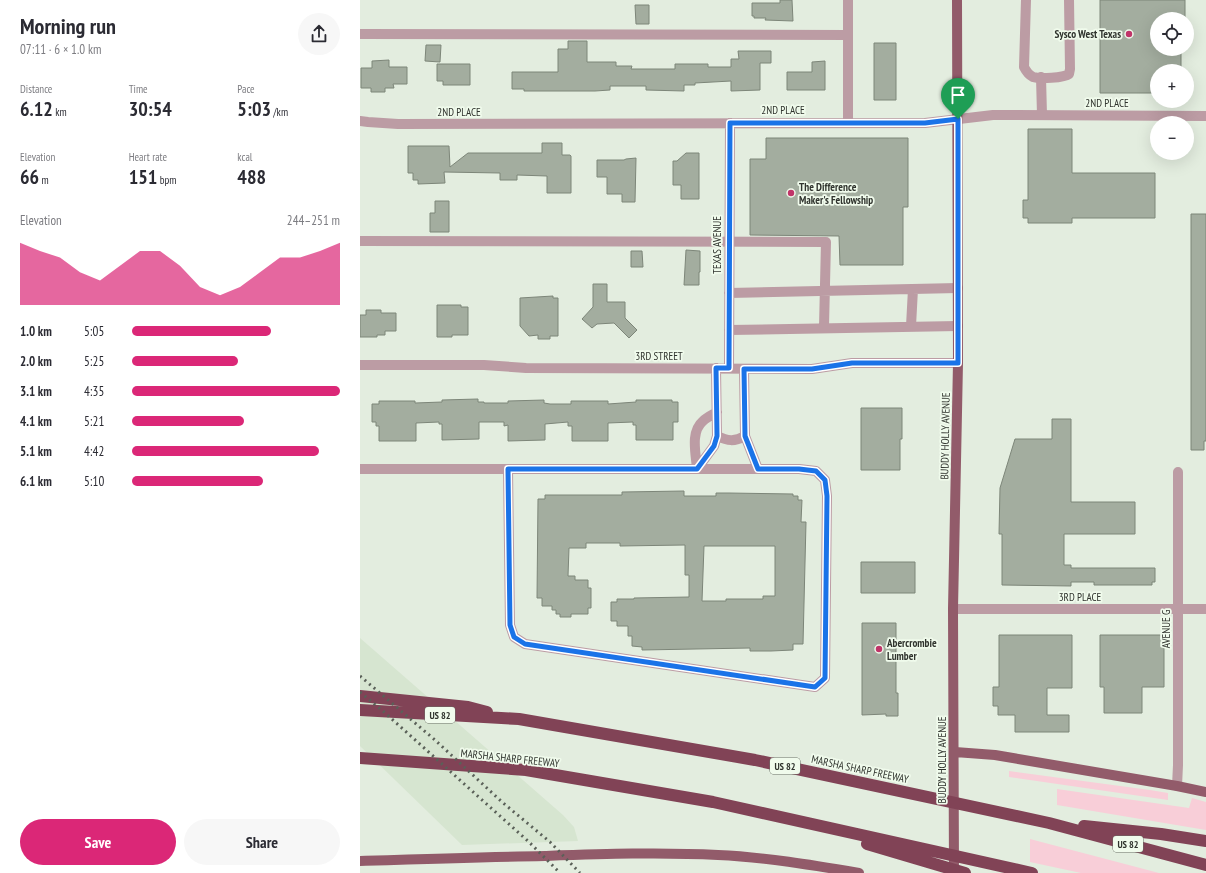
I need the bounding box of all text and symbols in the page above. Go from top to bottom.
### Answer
text: Morning run [20,12,116,40]
map controls [1150,12,1194,160]
button: locate [1150,12,1194,56]
button: share [298,13,340,55]
place label: Sysco West Texas [1054,27,1121,41]
marker: Sysco West Texas [1124,29,1134,39]
text: 07:11 · 6 × 1.0 km [20,41,101,58]
button: + [1150,64,1194,108]
pin [941,78,975,119]
text: Distance [20,82,52,96]
text: Time [129,82,148,96]
text: Pace [237,82,255,96]
icon: arrive [947,84,969,106]
text: 6.12 [20,96,53,122]
text: 30:54 [129,96,172,122]
text: 5:03 [237,96,271,122]
street label: 2ND PLACE [1085,96,1129,110]
street label: 2ND PLACE [761,103,805,117]
text: km [53,105,67,119]
text: /km [271,105,288,119]
street label: 2ND PLACE [437,105,481,119]
button: − [1150,116,1194,160]
text: Elevation [20,150,55,164]
text: Heart rate [129,150,167,164]
text: kcal [237,150,252,164]
text: 66 [20,164,39,190]
text: 151 [129,164,157,190]
text: 488 [237,164,266,190]
text: m [39,173,49,187]
text: bpm [157,173,176,187]
place label: The Difference Maker's Fellowship [799,180,873,207]
marker: The Difference Maker's Fellowship [786,188,796,198]
text: Elevation [20,212,62,229]
text: 244–251 m [287,212,340,229]
street label: TEXAS AVENUE [710,216,724,274]
text: 1.0 km [20,323,52,340]
text: 5:05 [84,323,104,340]
street label: 3RD STREET [635,349,683,363]
text: 2.0 km [20,353,52,370]
text: 5:25 [84,353,104,370]
text: 3.1 km [20,383,52,400]
text: 4:35 [84,383,104,400]
street label: BUDDY HOLLY AVENUE [937,392,953,480]
text: 4.1 km [20,413,52,430]
text: 5:21 [84,413,104,430]
text: 5.1 km [20,443,52,460]
text: 4:42 [84,443,104,460]
text: 6.1 km [20,473,52,490]
text: 5:10 [84,473,104,490]
street label: 3RD PLACE [1059,590,1102,604]
street label: AVENUE G [1159,610,1173,648]
place label: Abercrombie Lumber [886,636,937,663]
marker: Abercrombie Lumber [874,644,884,654]
road number: US 82 [425,707,455,723]
street label: BUDDY HOLLY AVENUE [935,716,949,804]
street label: MARSHA SHARP FREEWAY [460,746,560,770]
street label: MARSHA SHARP FREEWAY [810,752,910,786]
road number: US 82 [770,758,800,774]
button: Save [20,819,176,865]
button: Share [184,819,340,865]
road number: US 82 [1113,836,1143,852]

